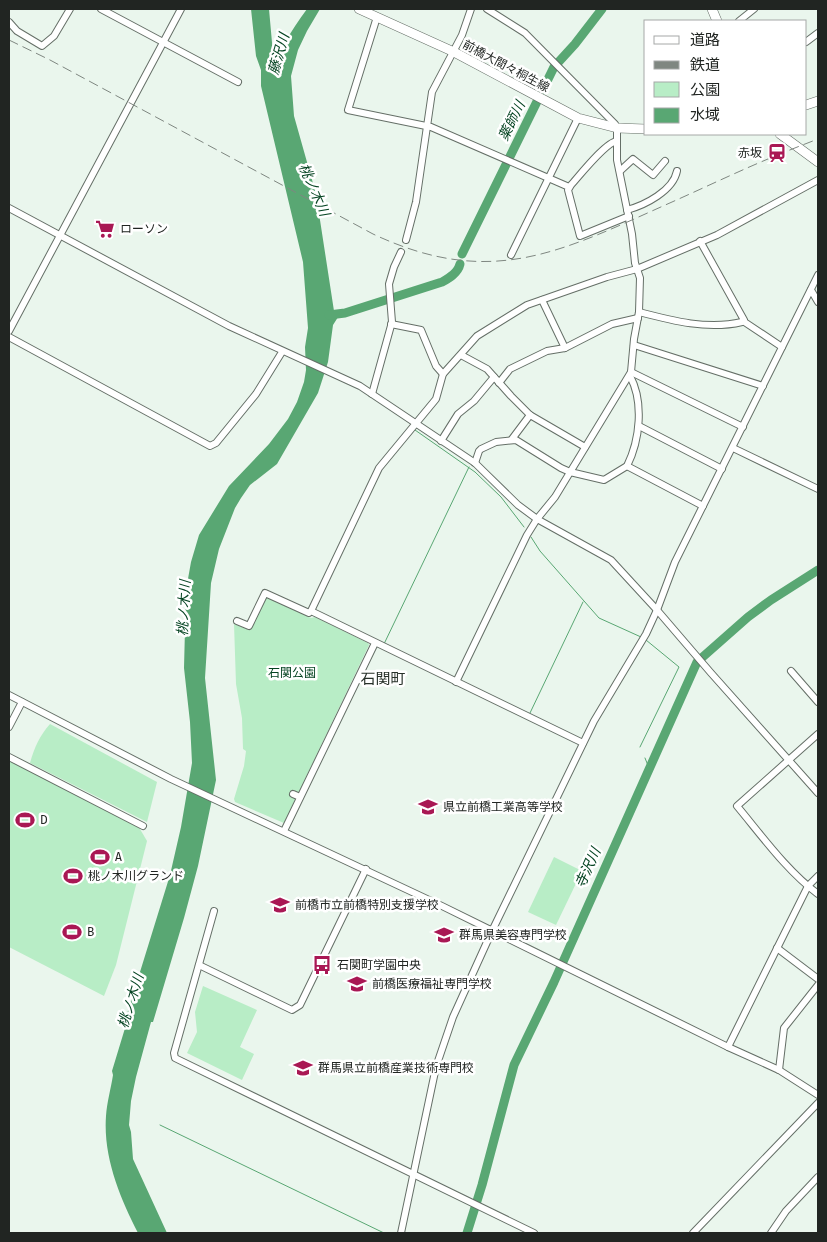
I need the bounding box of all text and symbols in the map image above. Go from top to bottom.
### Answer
legend [644,20,807,135]
water label: 藤沢川 [265,30,294,77]
text: 道路 [690,31,720,49]
street label: 前橋大間々桐生線 [460,37,552,95]
text: 鉄道 [690,56,720,74]
text: 公園 [690,81,720,99]
water label: 薬師川 [495,97,530,144]
text: 水域 [690,106,720,124]
station icon: 赤坂 [766,142,788,164]
place label: 赤坂 [738,146,762,160]
water label: 桃ノ木川 [295,161,334,221]
supermarket icon: ローソン [94,218,116,240]
place label: ローソン [120,222,168,236]
water label: 桃ノ木川 [174,578,194,636]
park label: 石関公園 [268,666,316,680]
district label: 石関町 [360,670,406,688]
school or university icon: 県立前橋工業高等学校 [417,796,439,818]
place label: 県立前橋工業高等学校 [443,800,563,814]
sports icon: D [14,809,36,831]
place label: D [40,813,48,827]
water label: 寺沢川 [572,844,605,891]
sports icon: A [89,846,111,868]
place label: A [115,850,122,864]
sports icon: 桃ノ木川グランド [62,865,84,887]
place label: 桃ノ木川グランド [88,869,184,883]
school or university icon: 前橋市立前橋特別支援学校 [269,894,291,916]
place label: 前橋市立前橋特別支援学校 [295,898,439,912]
sports icon: B [61,921,83,943]
school or university icon: 群馬県美容専門学校 [433,924,455,946]
place label: B [87,925,94,939]
place label: 群馬県美容専門学校 [459,928,567,942]
bus stop icon: 石関町学園中央 [311,954,333,976]
place label: 石関町学園中央 [337,958,421,972]
water label: 桃ノ木川 [115,970,148,1030]
school or university icon: 前橋医療福祉専門学校 [346,973,368,995]
place label: 前橋医療福祉専門学校 [372,977,492,991]
school or university icon: 群馬県立前橋産業技術専門校 [292,1057,314,1079]
place label: 群馬県立前橋産業技術専門校 [318,1061,474,1075]

